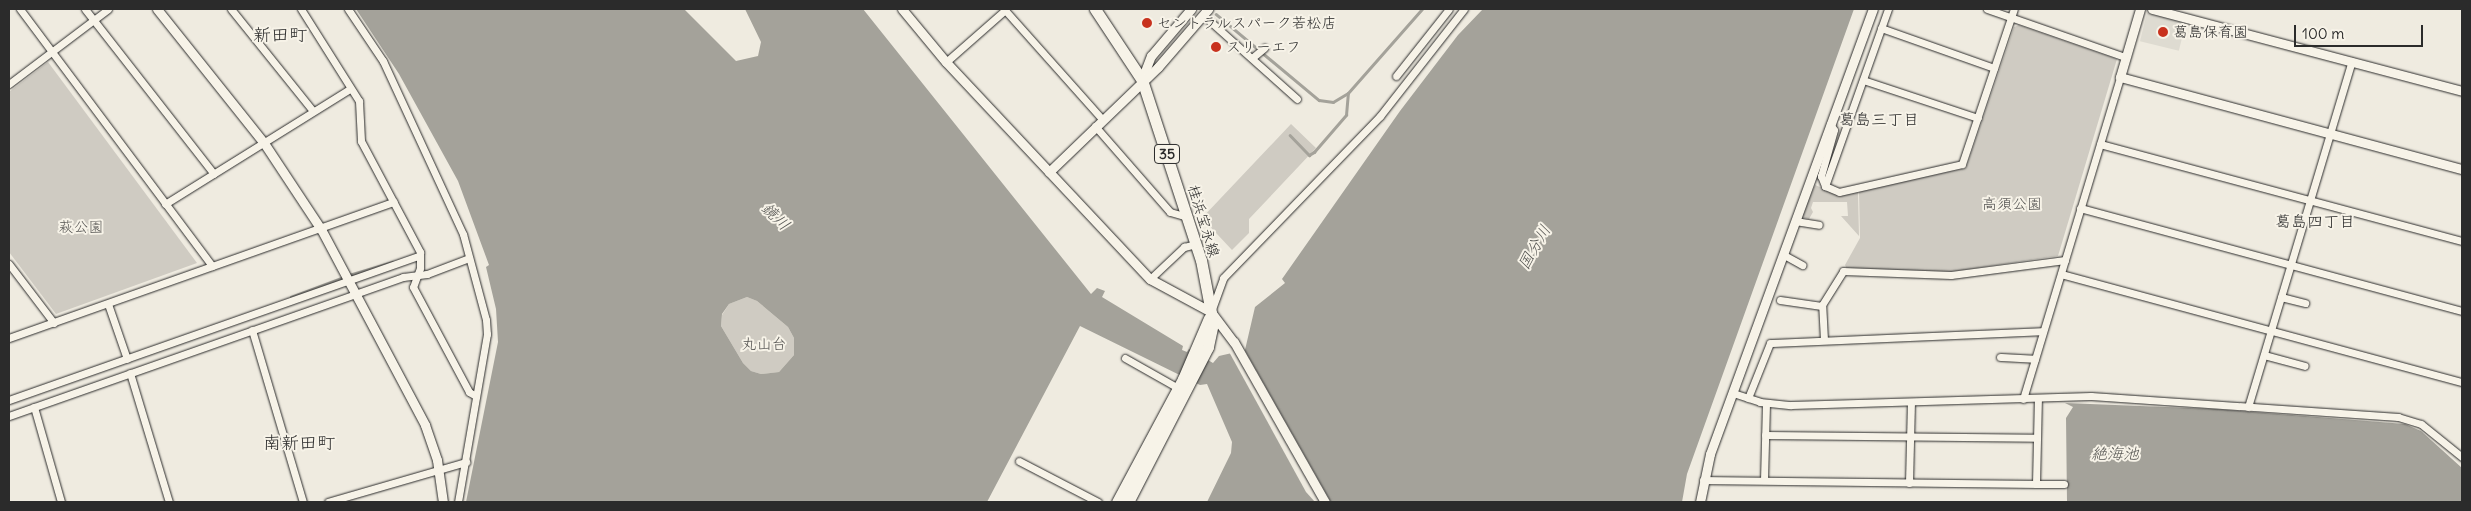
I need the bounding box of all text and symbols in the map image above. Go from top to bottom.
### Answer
place label: セントラルスパーク若松店 [1157,14,1337,32]
scale bar [2296,15,2425,47]
marker: セントラルスパーク若松店 [1141,17,1153,29]
place label: 葛島保育園 [2173,23,2248,41]
district label: 新田町 [253,24,307,46]
text: 100 m [2302,24,2344,43]
marker: 葛島保育園 [2157,26,2169,38]
place label: スリーエフ [1226,38,1301,56]
marker: スリーエフ [1210,41,1222,53]
district label: 葛島三丁目 [1839,109,1919,129]
road number: 35 [1153,142,1181,166]
street label: 桂浜宝永線 [1184,183,1224,259]
park label: 高須公園 [1982,195,2042,213]
water label: 鏡川 [758,198,794,234]
district label: 葛島四丁目 [2275,211,2355,231]
park label: 萩公園 [59,218,103,236]
water label: 国分川 [1514,221,1554,273]
park label: 丸山台 [742,335,786,353]
district label: 南新田町 [263,432,335,454]
water label: 絶海池 [2091,443,2139,463]

